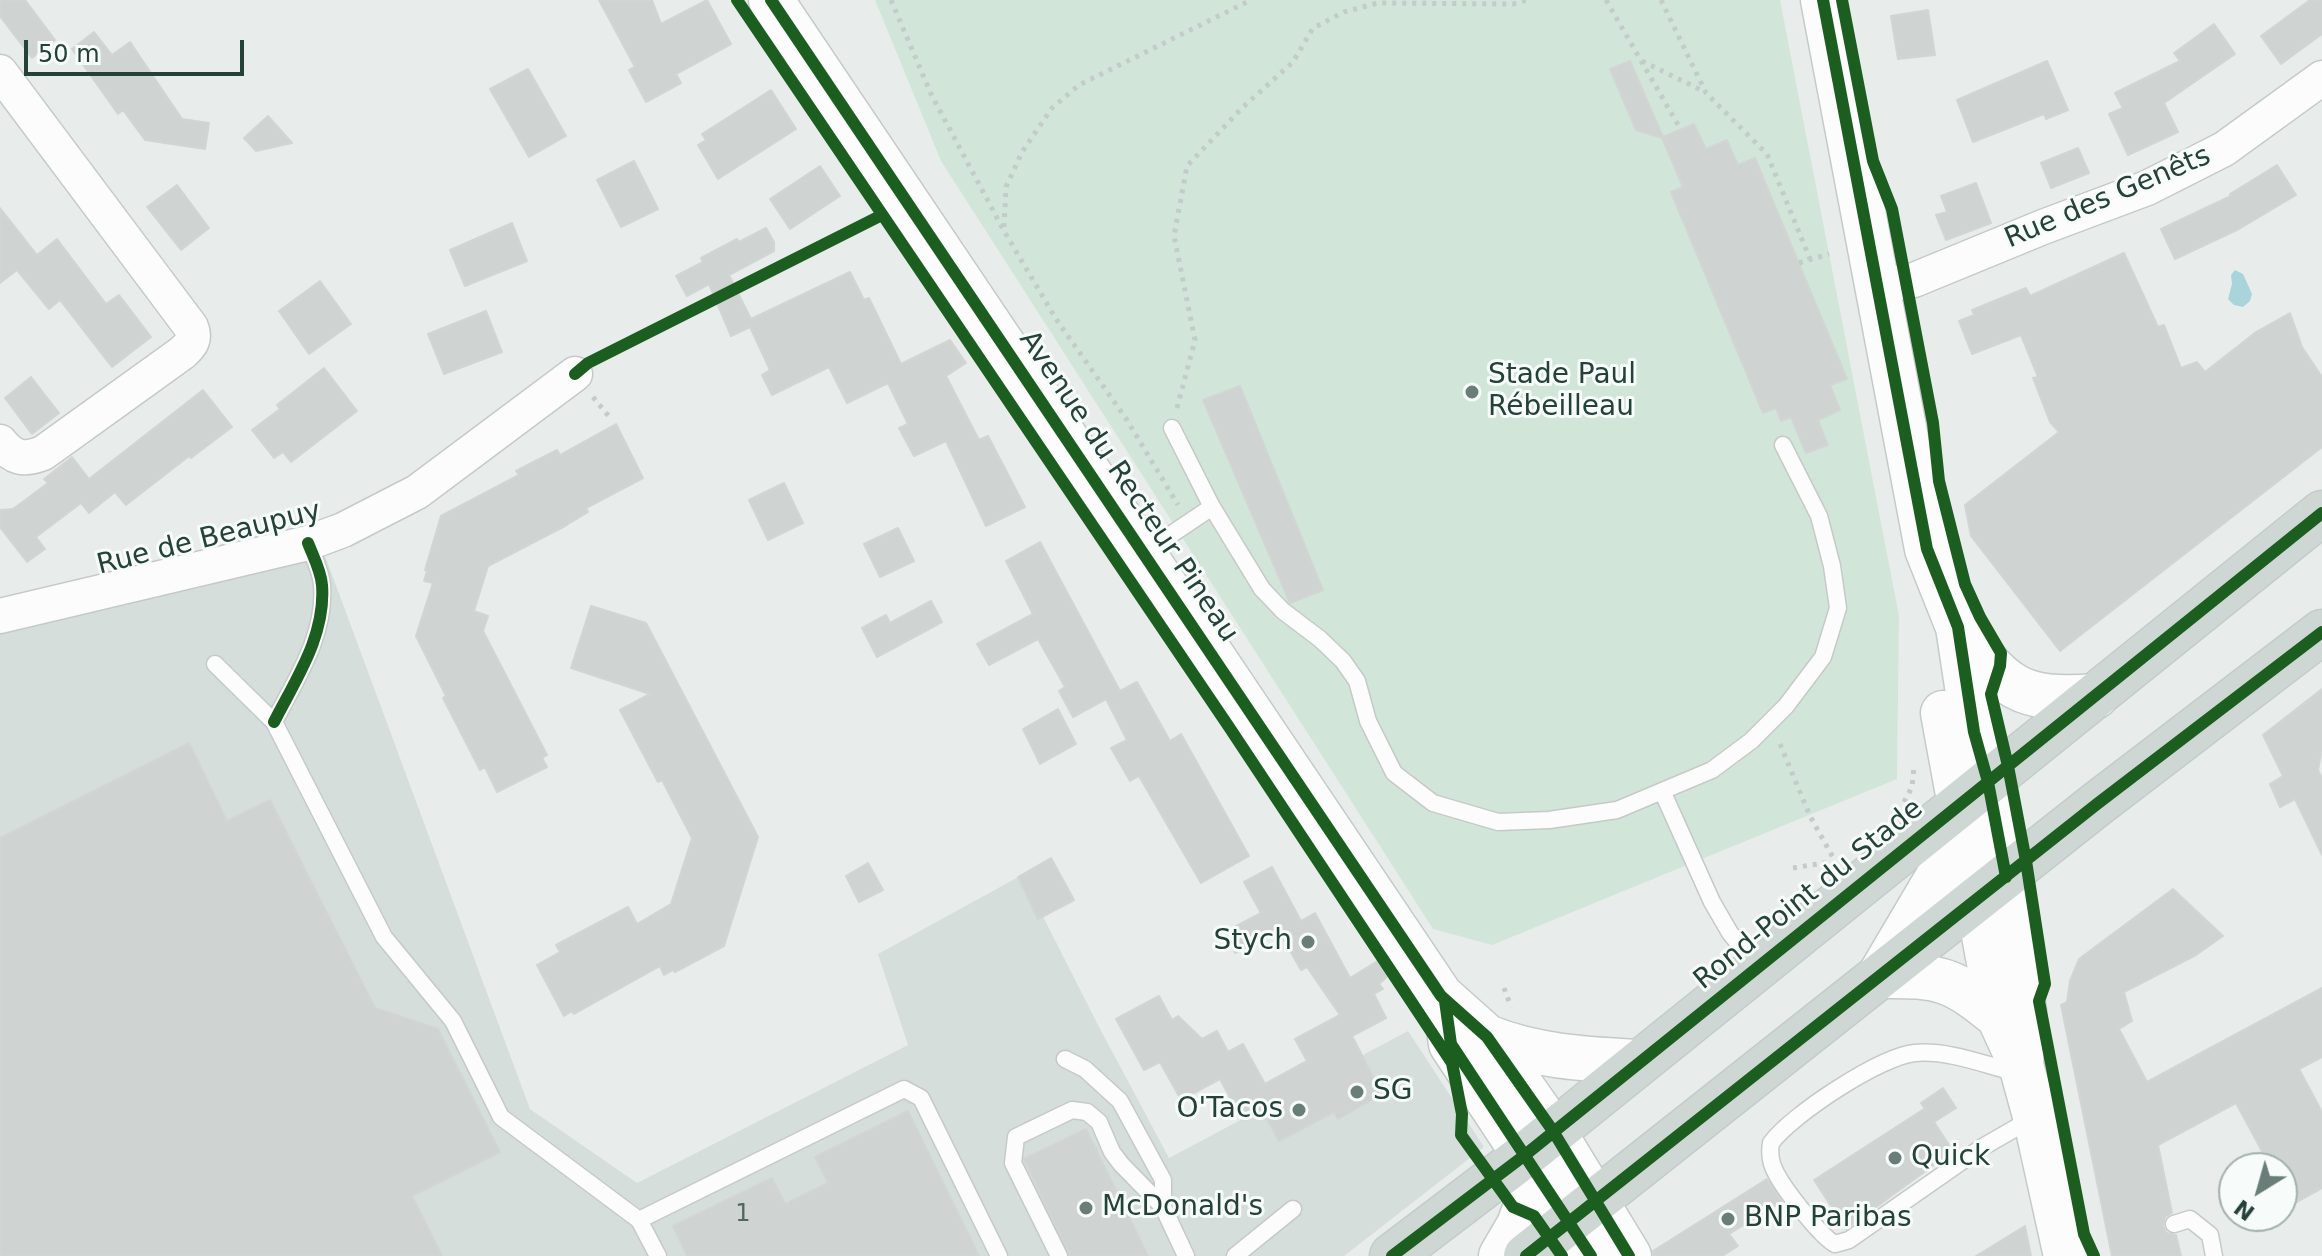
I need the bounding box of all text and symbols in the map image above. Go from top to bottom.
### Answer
scale bar [28,24,248,74]
text: 50 m [38,40,100,68]
street label: Rue des Genêts [2000,140,2216,256]
street label: Avenue du Recteur Pineau [1011,325,1245,649]
place label: Stade Paul Rébeilleau [1488,359,1636,425]
marker: Stade Paul Rébeilleau [1463,383,1481,401]
street label: Rue de Beaupuy [94,495,324,583]
street label: Rond-Point du Stade [1688,792,1930,998]
place label: Stych [1214,925,1292,959]
marker: Stych [1299,933,1317,951]
place label: SG [1373,1075,1412,1109]
marker: SG [1348,1083,1366,1101]
place label: O'Tacos [1177,1093,1283,1127]
marker: O'Tacos [1290,1101,1308,1119]
place label: Quick [1911,1141,1990,1175]
marker: Quick [1886,1149,1904,1167]
north arrow [2218,1152,2298,1232]
place label: McDonald's [1102,1191,1263,1225]
text: N [2230,1194,2259,1226]
marker: McDonald's [1077,1199,1095,1217]
house number: 1 [735,1201,751,1229]
place label: BNP Paribas [1744,1202,1912,1236]
marker: BNP Paribas [1719,1210,1737,1228]

